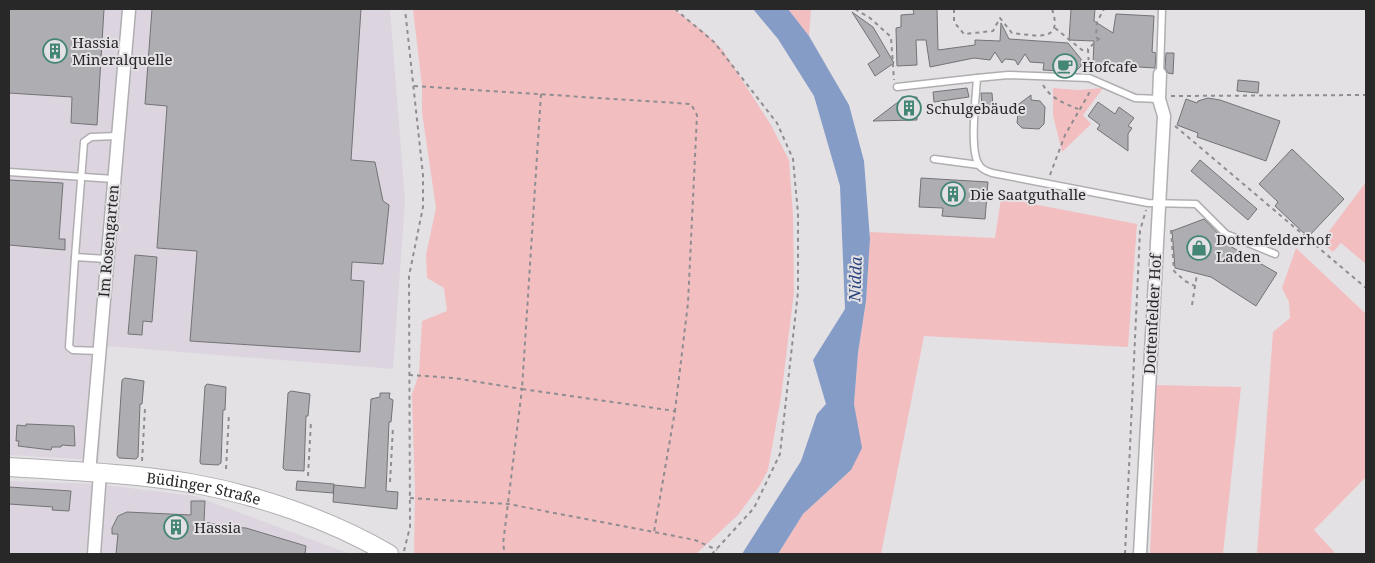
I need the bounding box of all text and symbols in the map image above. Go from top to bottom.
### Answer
place label: Hassia Mineralquelle [72,32,173,69]
building icon: Hassia Mineralquelle [42,38,68,64]
cafe icon: Hofcafe [1052,53,1078,79]
place label: Hofcafe [1082,56,1137,76]
building icon: Schulgebäude [896,95,922,121]
place label: Schulgebäude [926,98,1026,118]
building icon: Die Saatguthalle [940,181,966,207]
street label: Im Rosengarten [93,183,123,298]
place label: Die Saatguthalle [970,184,1086,204]
place label: Dottenfelderhof Laden [1216,229,1332,266]
shop icon: Dottenfelderhof Laden [1186,235,1212,261]
street label: Dottenfelder Hof [1139,252,1165,375]
water label: Nidda [843,255,867,303]
street label: Büdinger Straße [145,467,263,509]
building icon: Hassia [163,514,189,540]
place label: Hassia [194,517,241,537]

